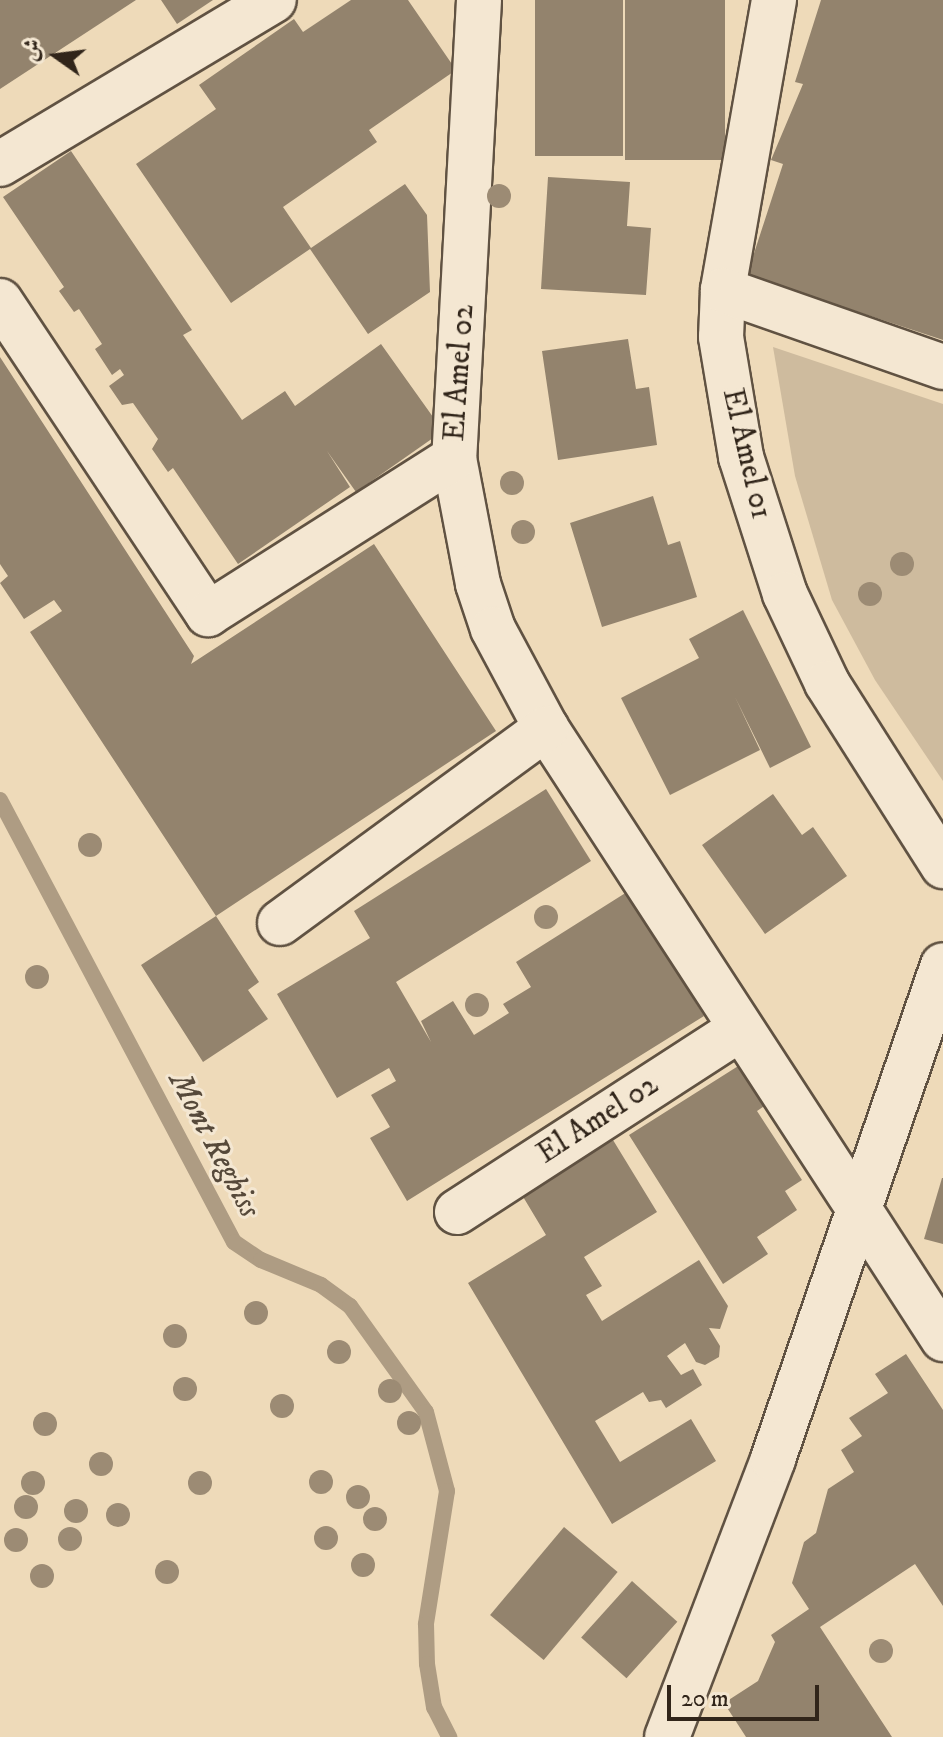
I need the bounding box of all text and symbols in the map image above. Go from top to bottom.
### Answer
north arrow [16,16,96,96]
text: ش [16,36,48,64]
street label: El Amel 02 [437,303,483,443]
street label: El Amel 01 [713,385,779,523]
water label: Mont Reghiss [160,1066,268,1224]
street label: El Amel 02 [531,1068,665,1172]
scale bar [671,1669,823,1719]
text: 20 m [681,1684,729,1714]

